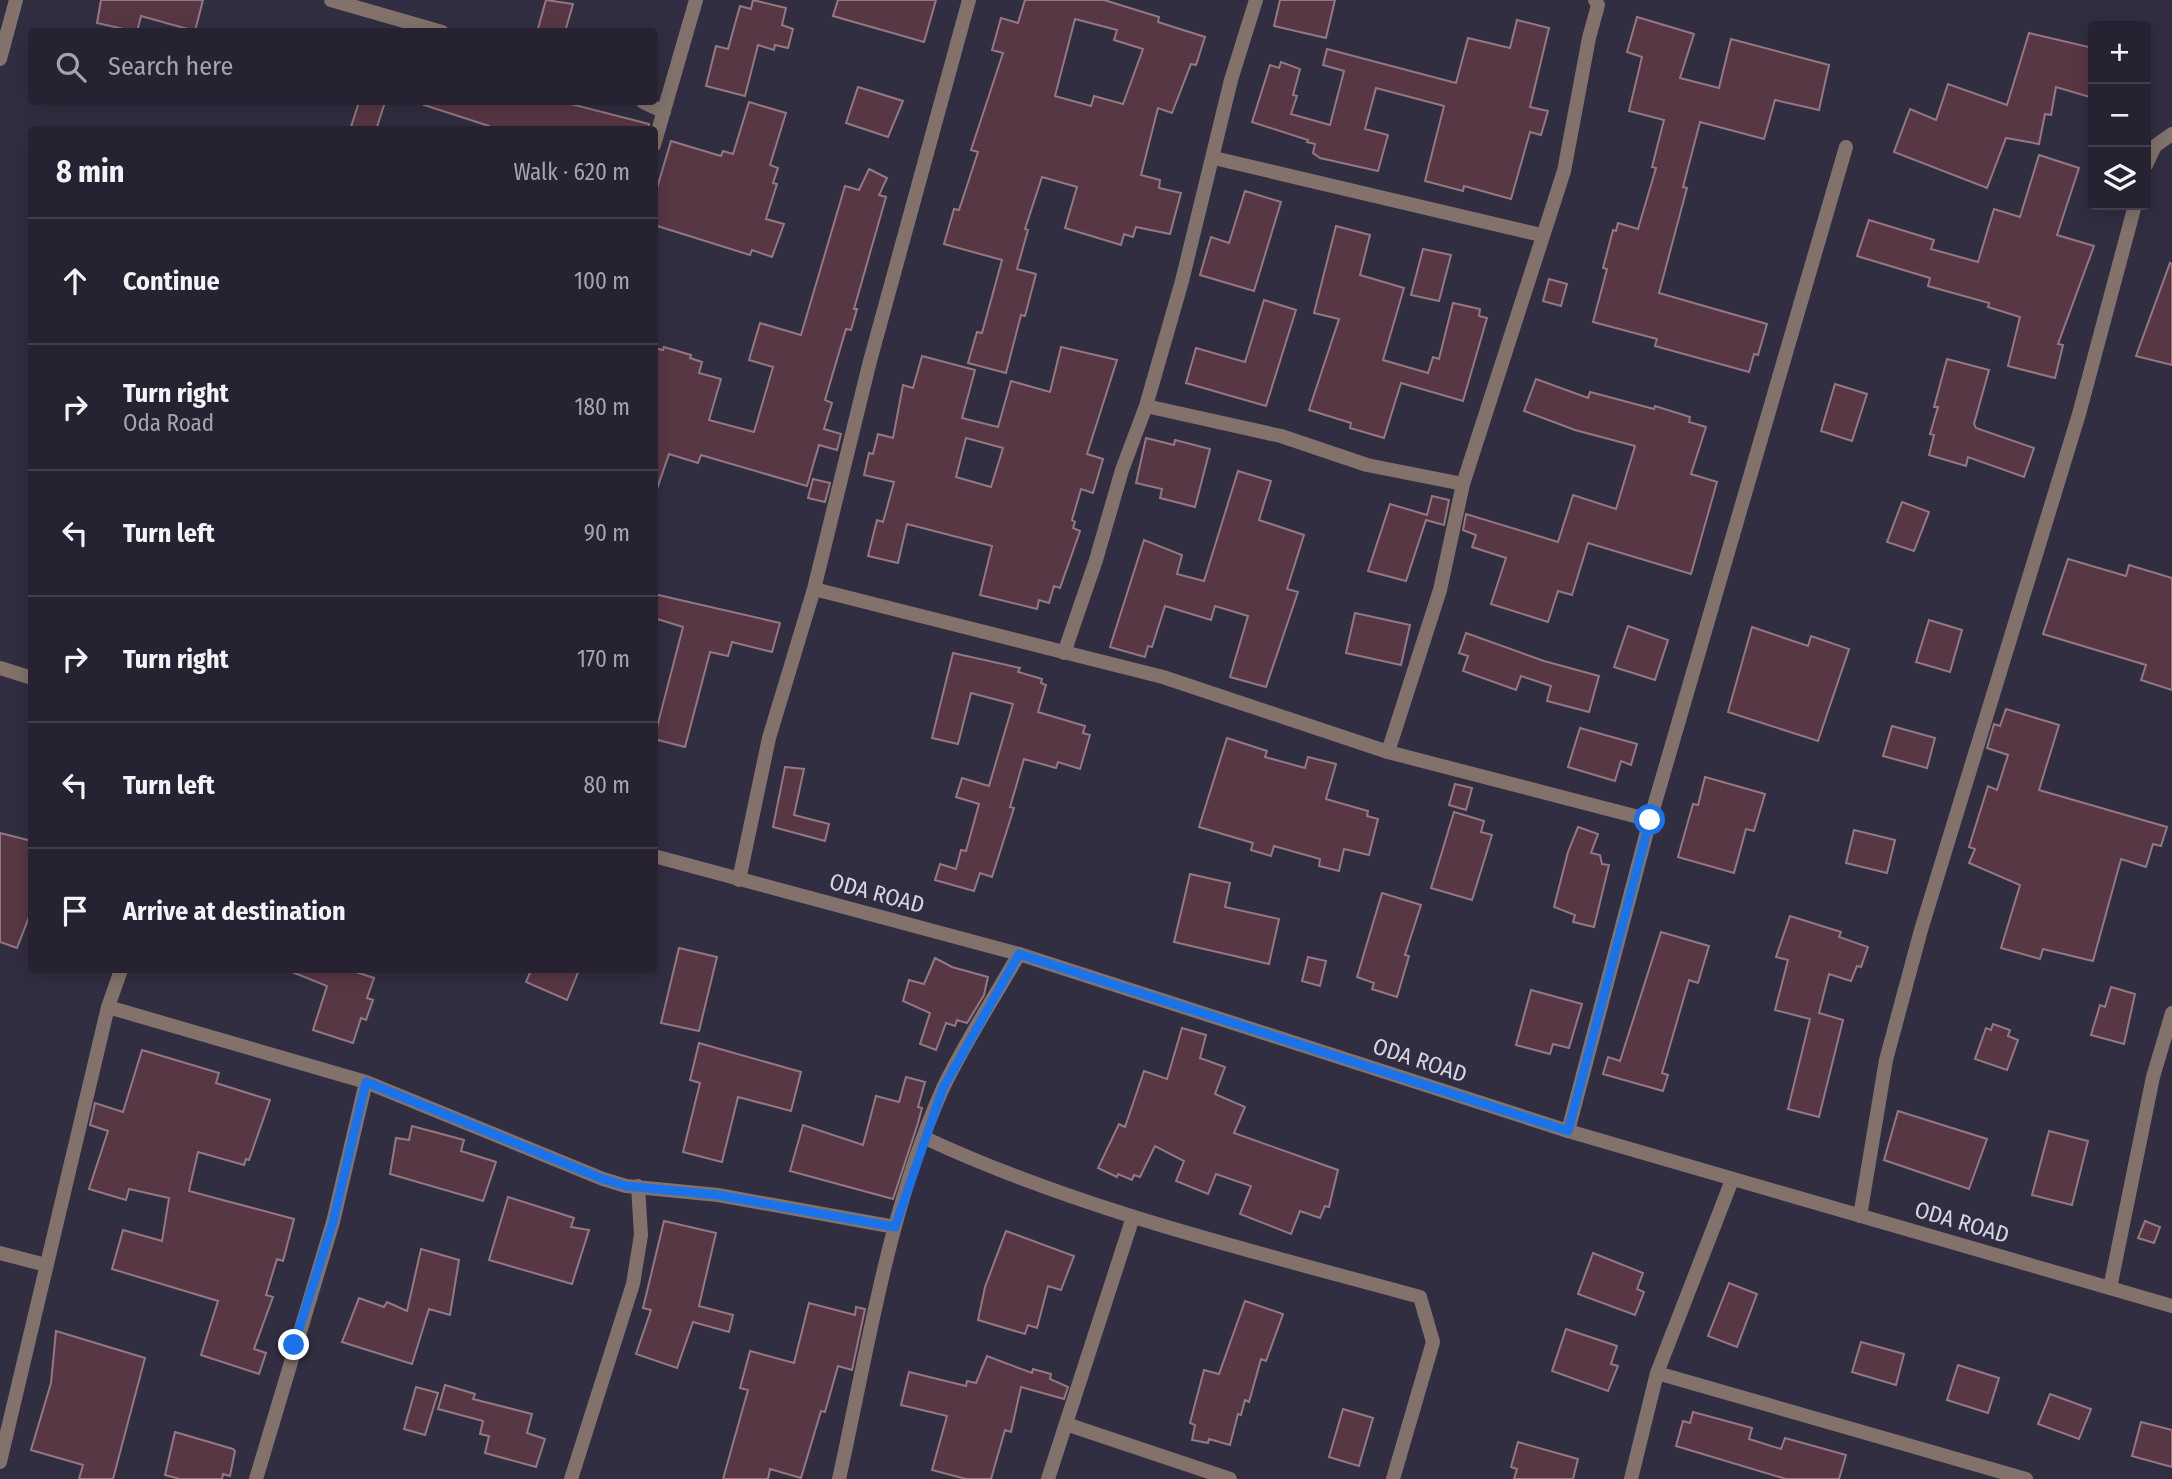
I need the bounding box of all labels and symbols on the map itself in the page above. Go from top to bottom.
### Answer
route start [1634,804,1665,835]
street label: ODA ROAD [826,867,928,919]
street label: ODA ROAD [1370,1032,1470,1088]
street label: ODA ROAD [1911,1195,2013,1249]
route end [278,1329,309,1360]

